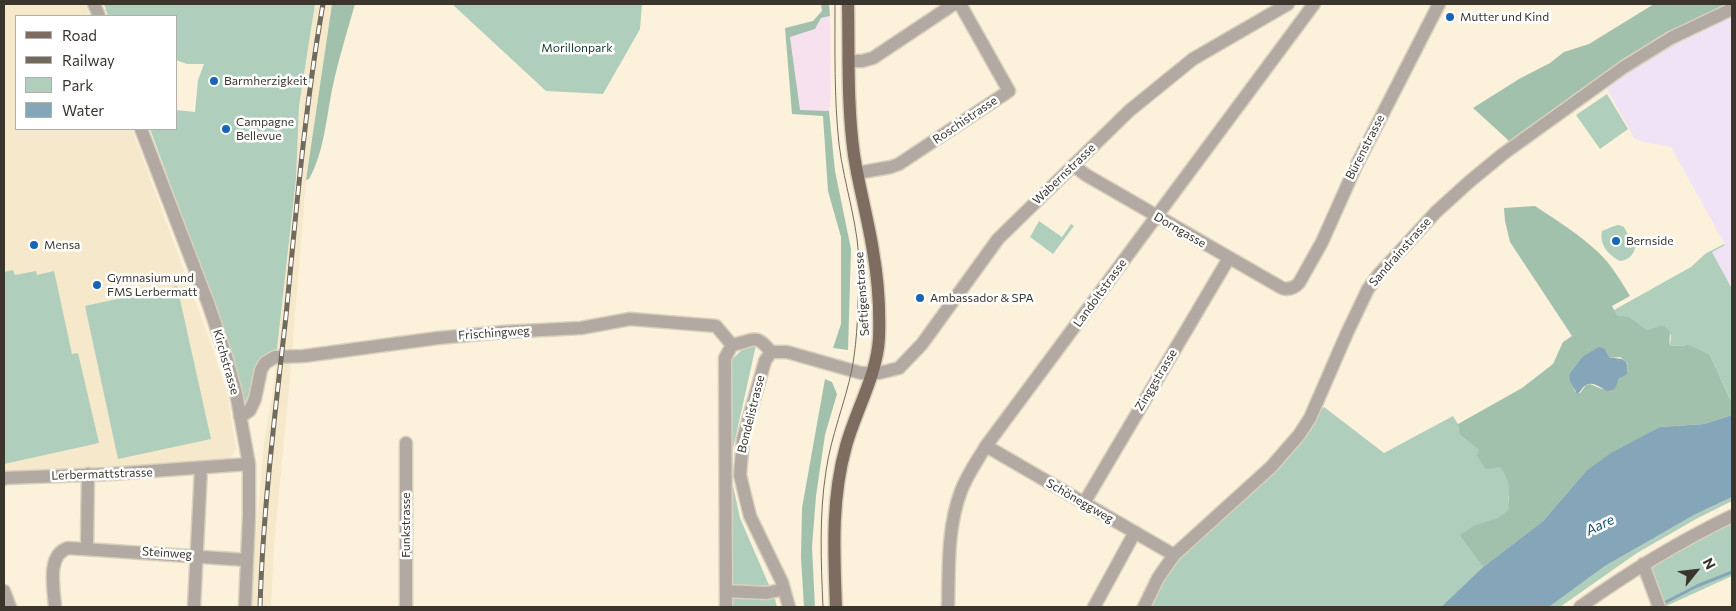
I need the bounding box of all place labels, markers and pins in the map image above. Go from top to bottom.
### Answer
place label: Mutter und Kind [1460,10,1549,24]
marker: Mutter und Kind [1444,11,1456,23]
place label: Barmherzigkeit [224,74,307,88]
marker: Barmherzigkeit [208,75,220,87]
place label: Campagne Bellevue [236,115,294,143]
marker: Campagne Bellevue [220,123,232,135]
place label: Bernside [1626,234,1674,248]
marker: Bernside [1610,235,1622,247]
place label: Mensa [44,238,80,252]
marker: Mensa [28,239,40,251]
place label: Gymnasium und FMS Lerbermatt [107,271,198,299]
marker: Gymnasium und FMS Lerbermatt [91,279,103,291]
place label: Ambassador & SPA [930,291,1034,305]
marker: Ambassador & SPA [914,292,926,304]

